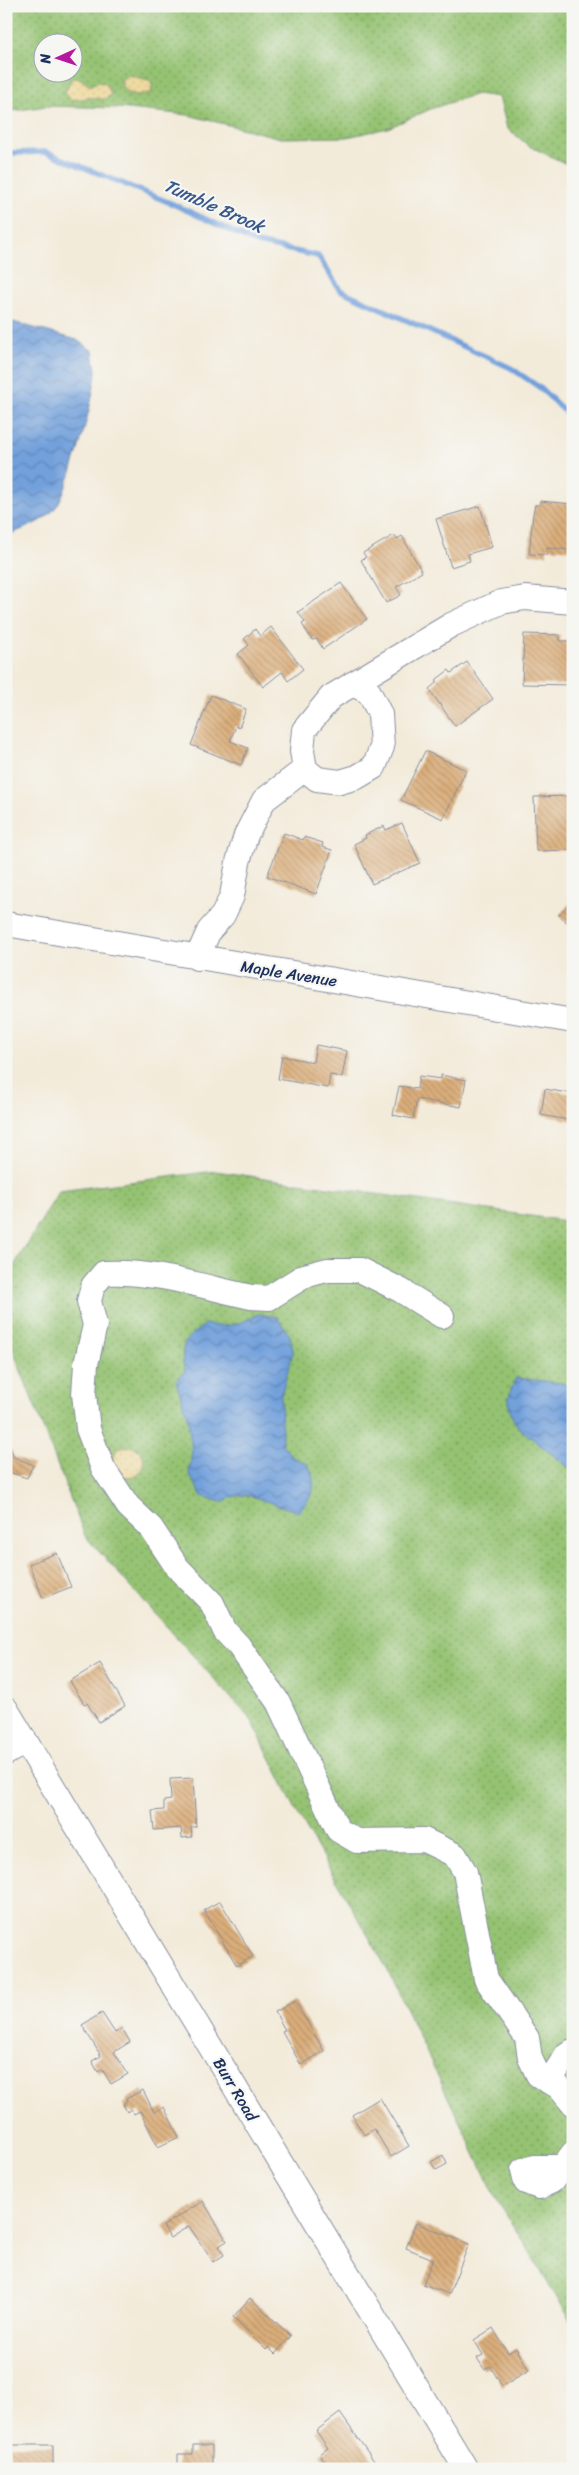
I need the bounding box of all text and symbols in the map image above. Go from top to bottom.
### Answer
north arrow [32,32,82,82]
text: N [33,53,58,65]
water label: Tumble Brook [159,170,272,243]
street label: Maple Avenue [238,952,339,995]
street label: Burr Road [205,2052,267,2128]

